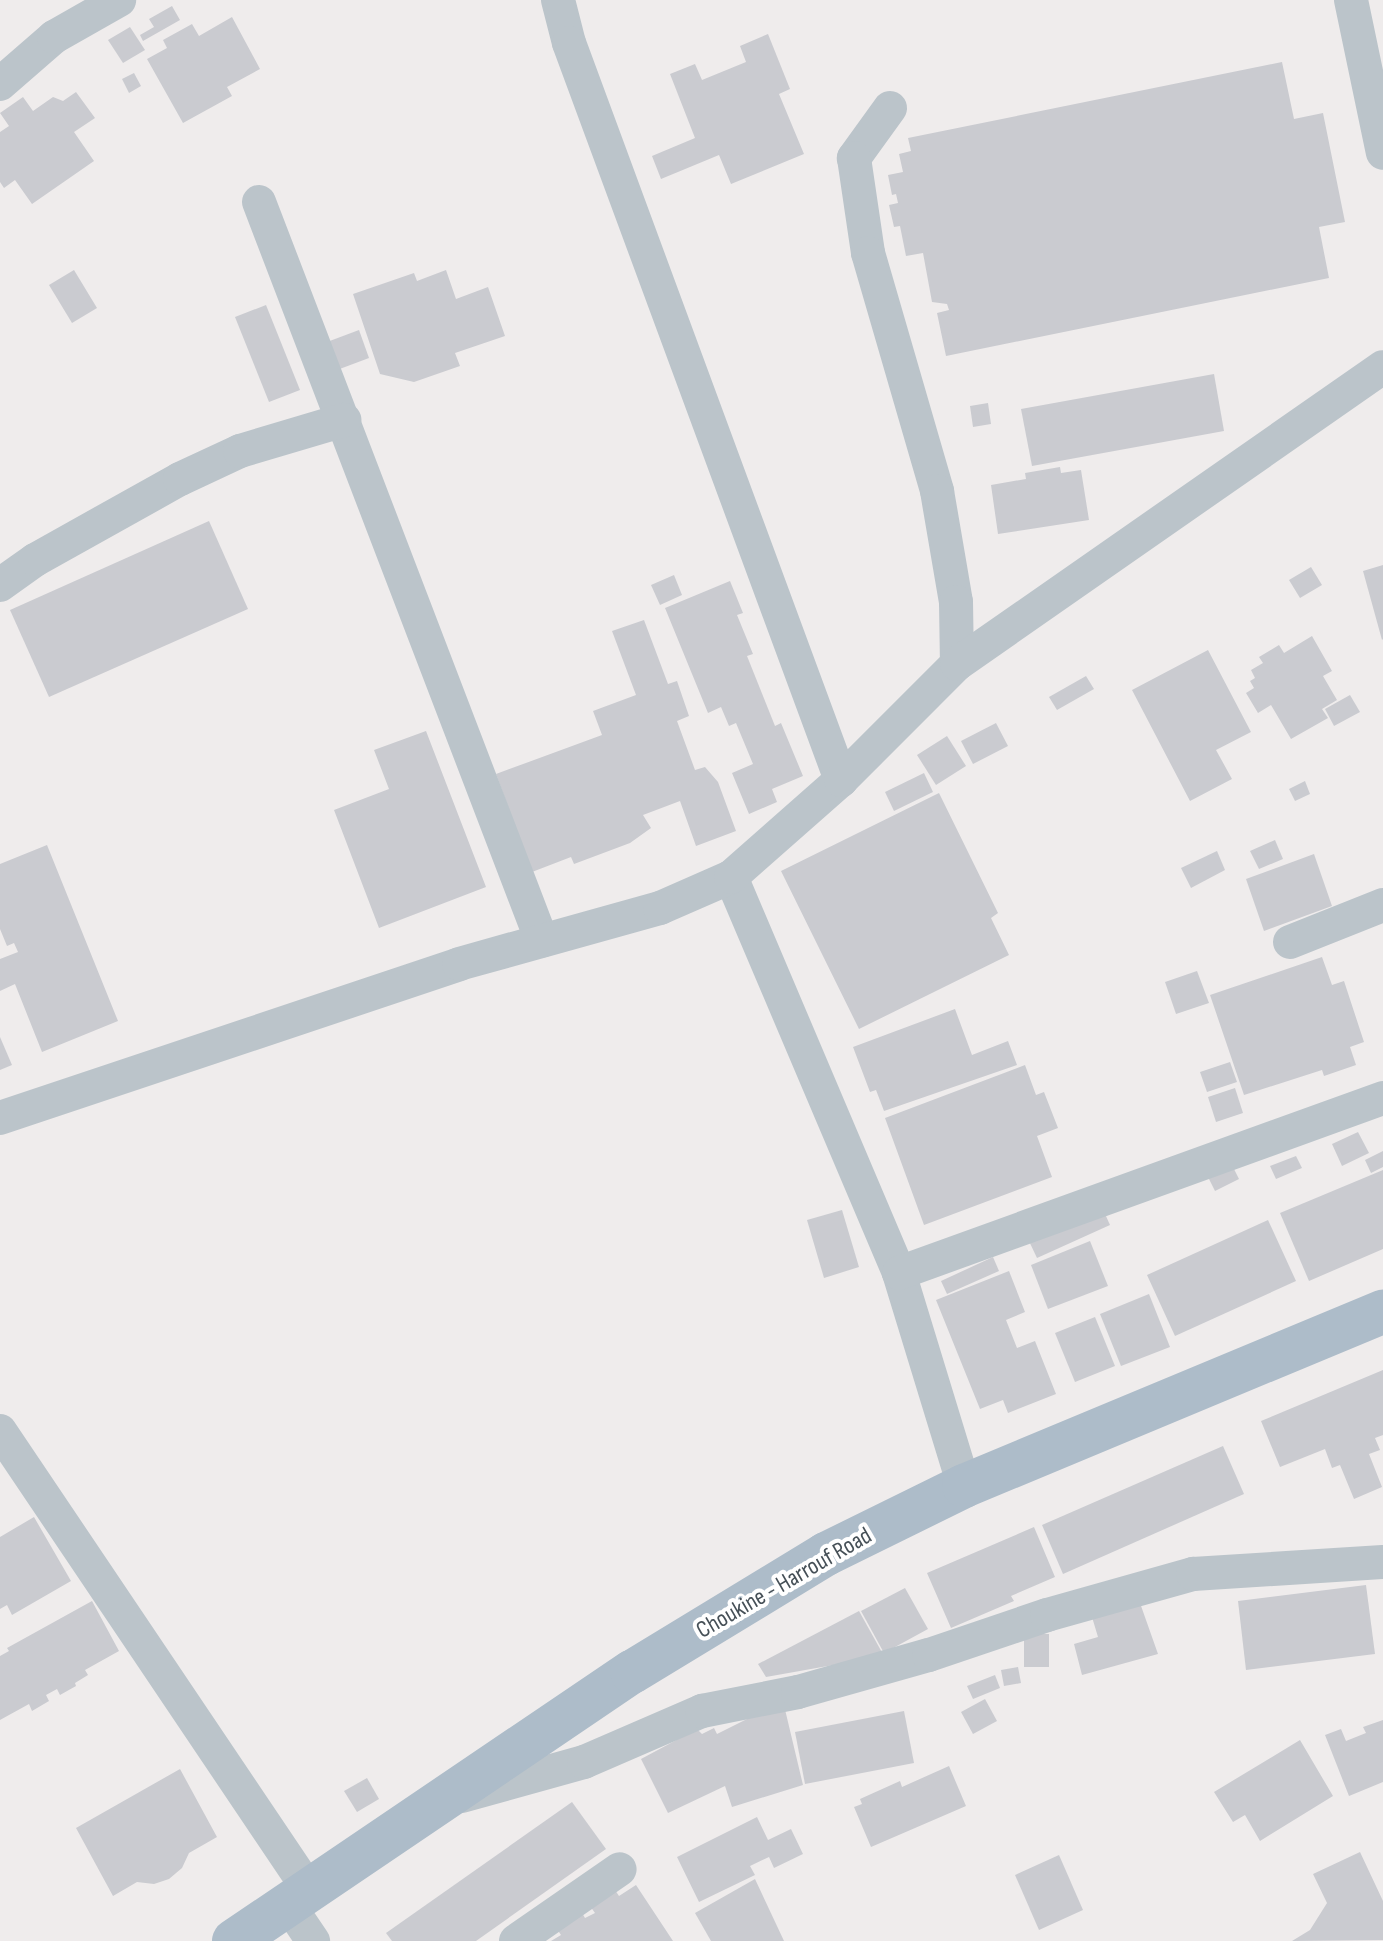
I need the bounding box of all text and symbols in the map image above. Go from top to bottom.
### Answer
street label: Choukine - Harrouf Road [691,1521,877,1645]

